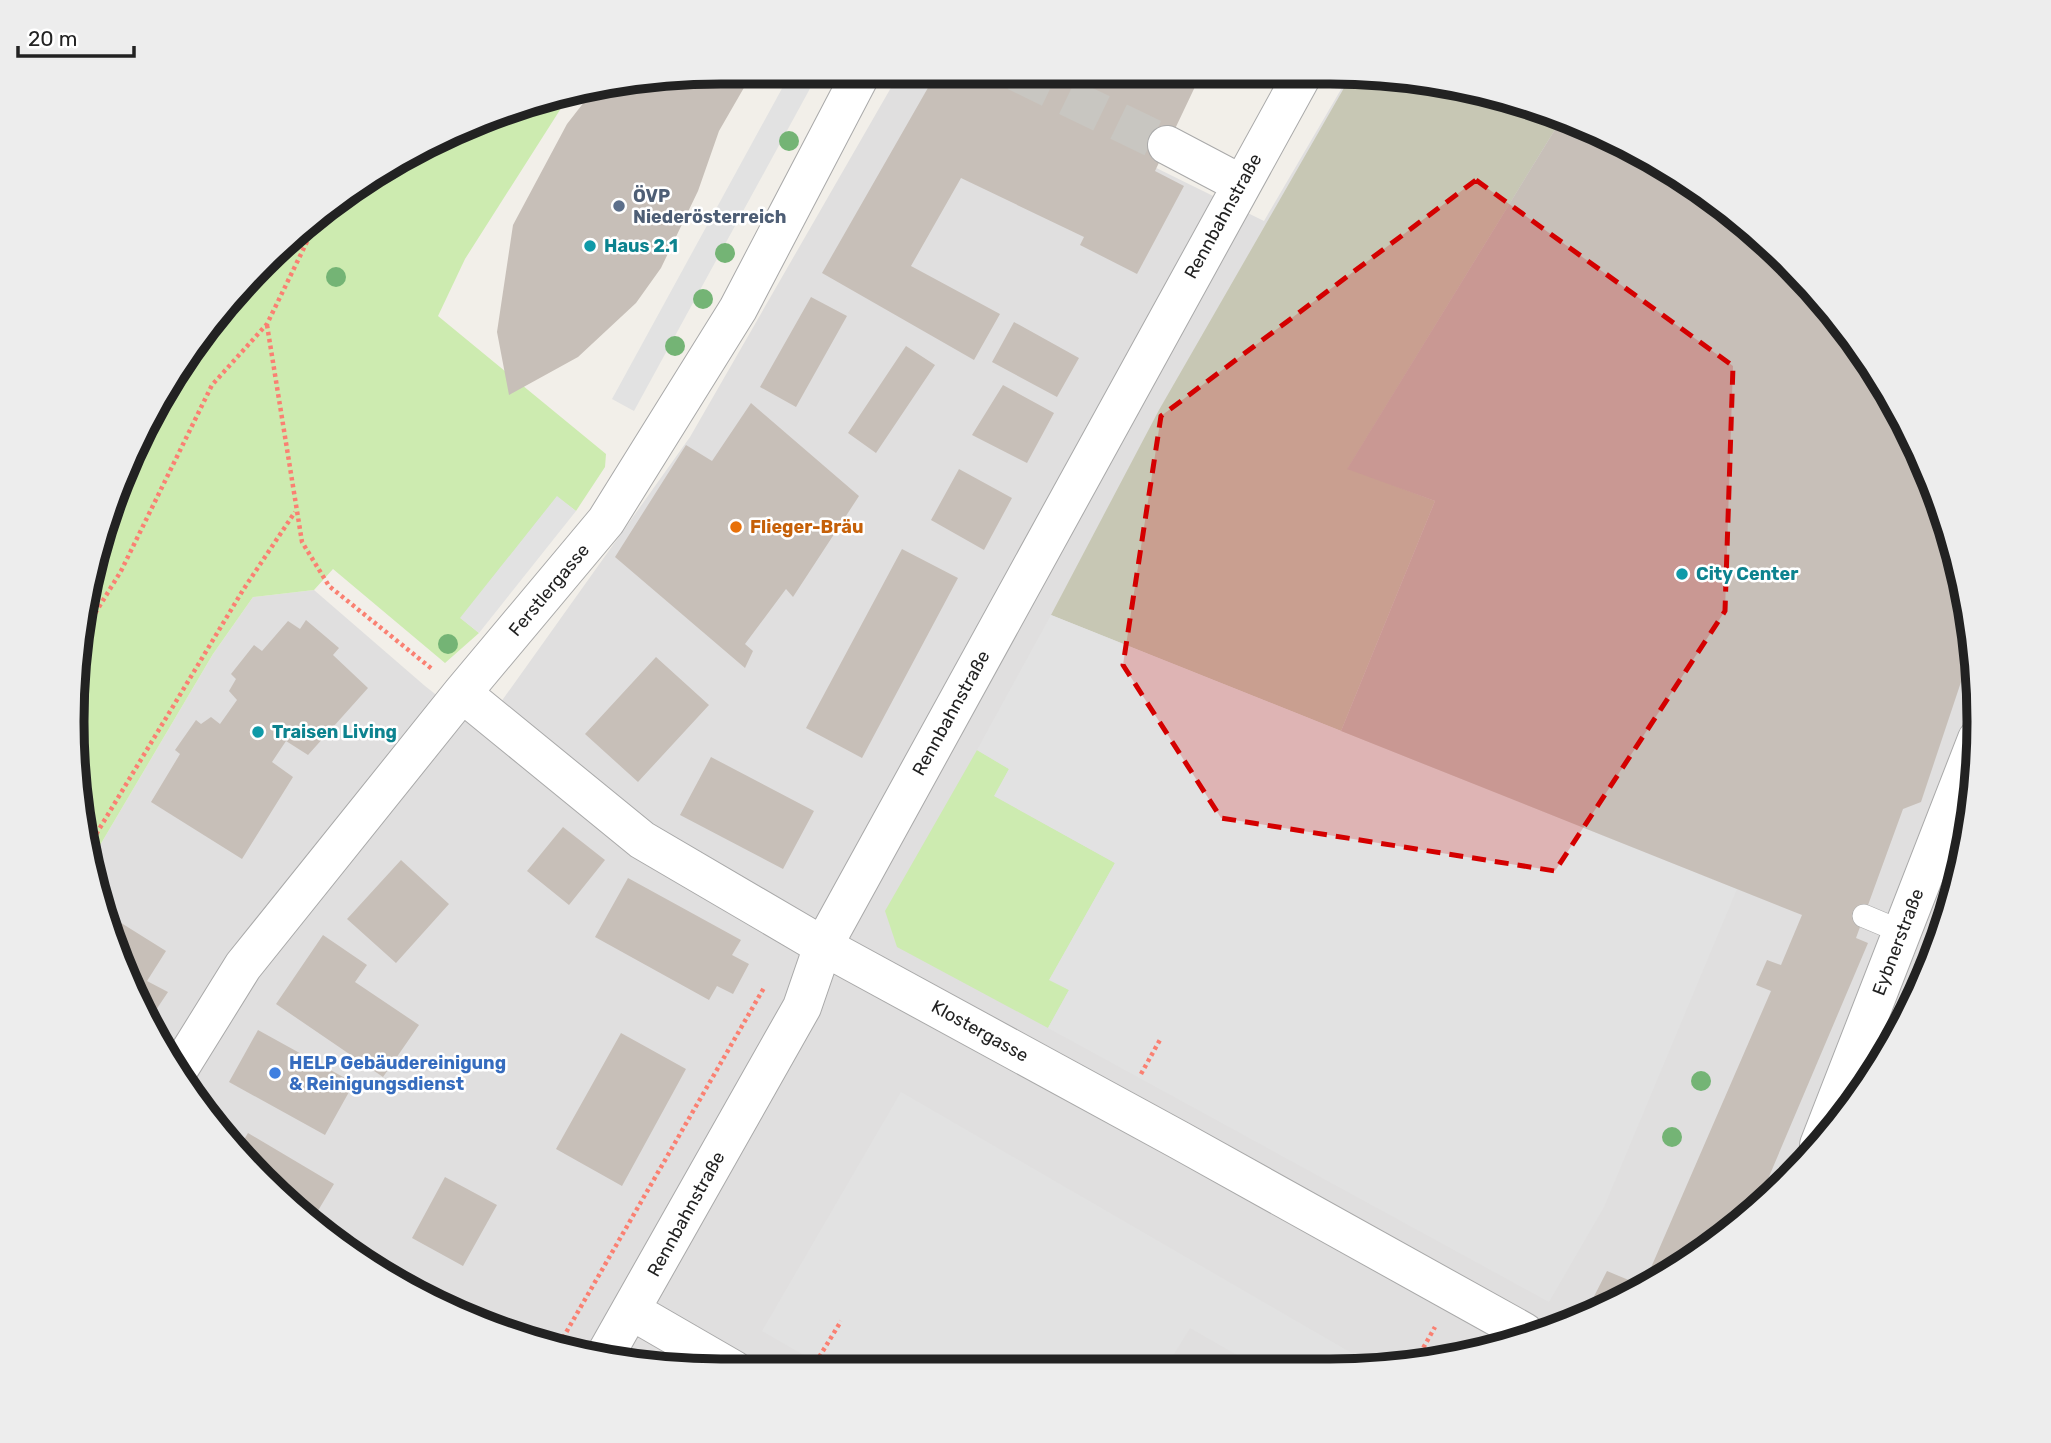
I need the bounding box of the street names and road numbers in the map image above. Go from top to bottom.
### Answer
street label: Rennbahnstraße [1180,150,1266,282]
street label: Ferstlergasse [504,539,594,641]
street label: Rennbahnstraße [908,647,994,779]
street label: Eybnerstraße [1868,885,1928,999]
street label: Klostergasse [928,995,1032,1067]
street label: Rennbahnstraße [643,1148,729,1280]

